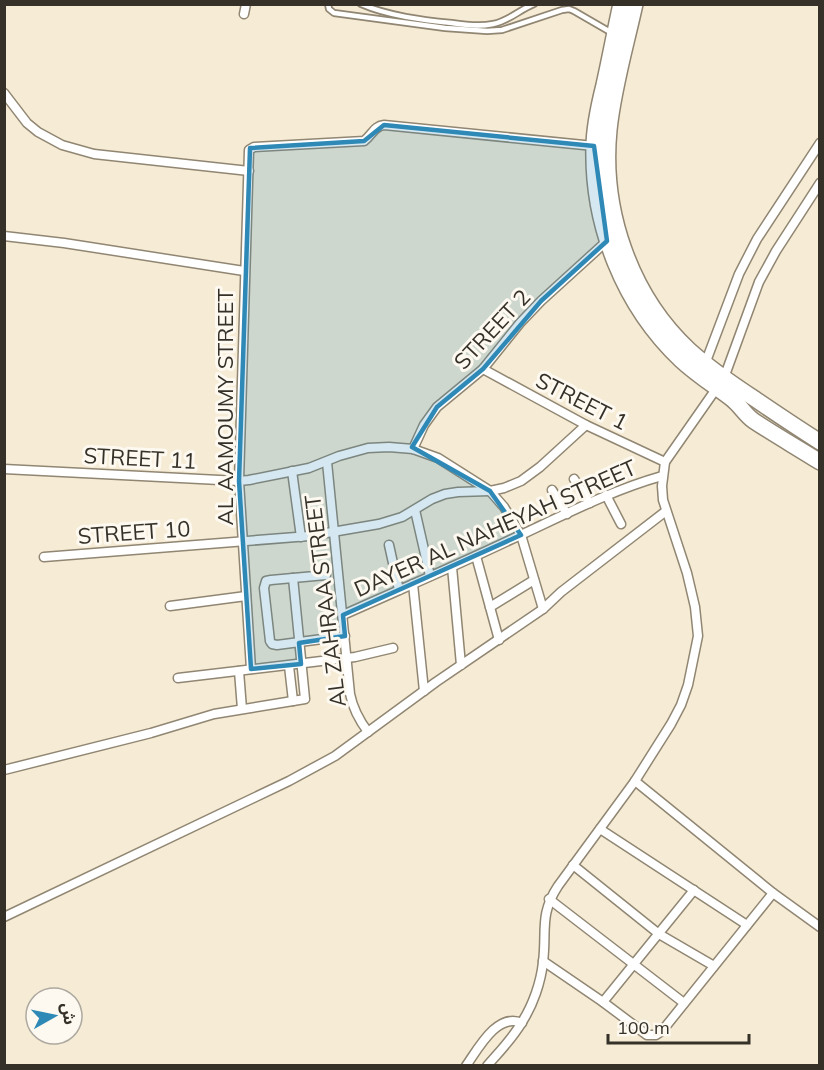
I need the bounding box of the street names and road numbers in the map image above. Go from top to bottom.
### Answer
street label: STREET 2 [448,283,536,375]
street label: AL AAMOUMY STREET [211,289,239,525]
street label: STREET 1 [531,366,633,436]
street label: STREET 11 [83,441,197,475]
street label: DAYER AL NAHEYAH STREET [349,453,641,603]
street label: AL ZAHRAA STREET [298,493,352,709]
street label: STREET 10 [77,514,191,550]

